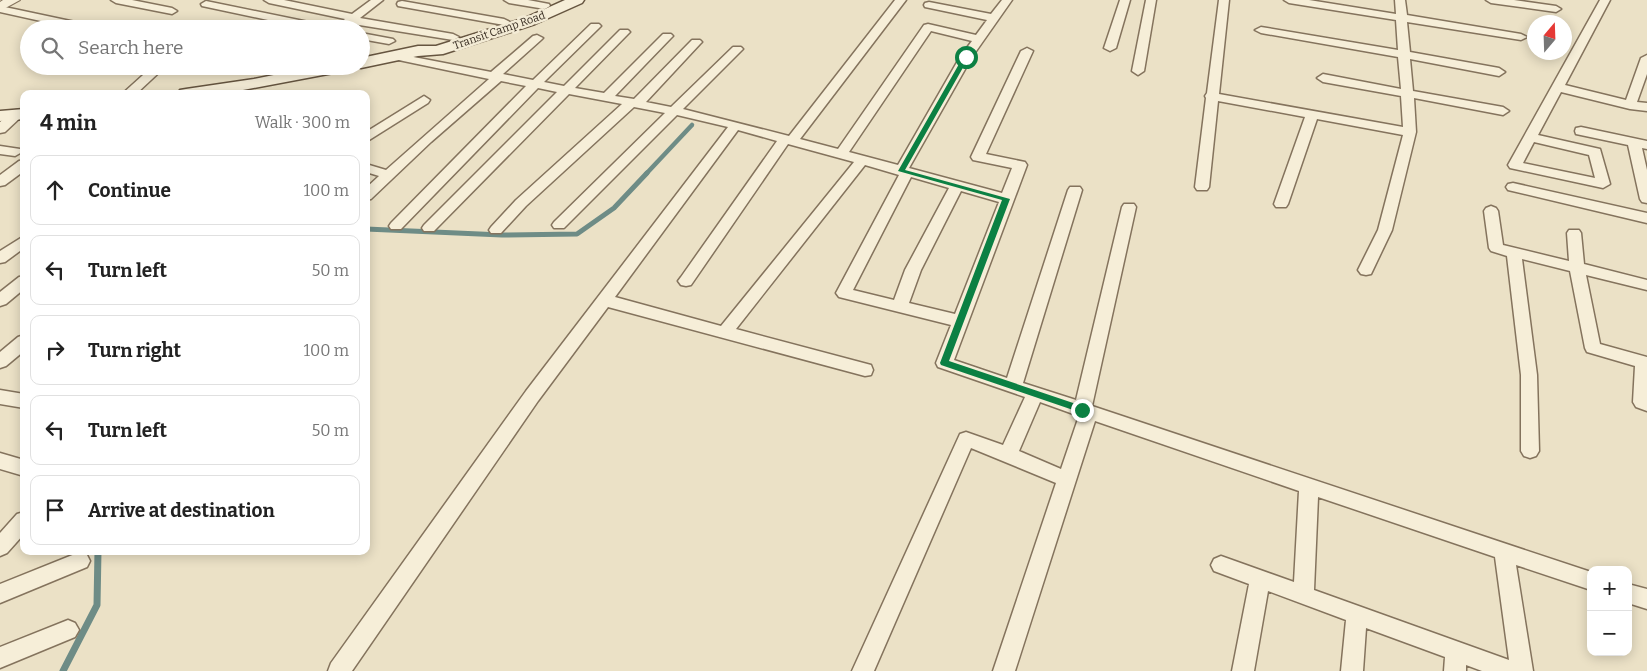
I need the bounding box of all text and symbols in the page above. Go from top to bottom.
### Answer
street label: Transit Camp Road [451,8,547,52]
north arrow [1527,15,1572,60]
search box [20,20,370,75]
icon: search [38,34,66,62]
text: Search here [78,36,183,59]
route start [955,46,978,69]
text: 4 min [40,110,97,136]
text: Walk · 300 m [255,113,350,132]
icon: ahead [41,176,69,204]
text: Continue [88,179,171,202]
text: 100 m [304,181,349,200]
icon: left [41,256,69,284]
text: Turn left [88,259,167,282]
text: 50 m [312,261,349,280]
icon: right [41,336,69,364]
text: Turn right [88,339,181,362]
text: 100 m [304,341,349,360]
route end [1071,399,1094,422]
icon: left [41,416,69,444]
text: Turn left [88,419,167,442]
text: 50 m [312,421,349,440]
icon: arrive [41,496,69,524]
text: Arrive at destination [88,499,275,522]
map controls [1587,566,1632,656]
button: + [1587,566,1632,611]
button: − [1587,611,1632,656]

